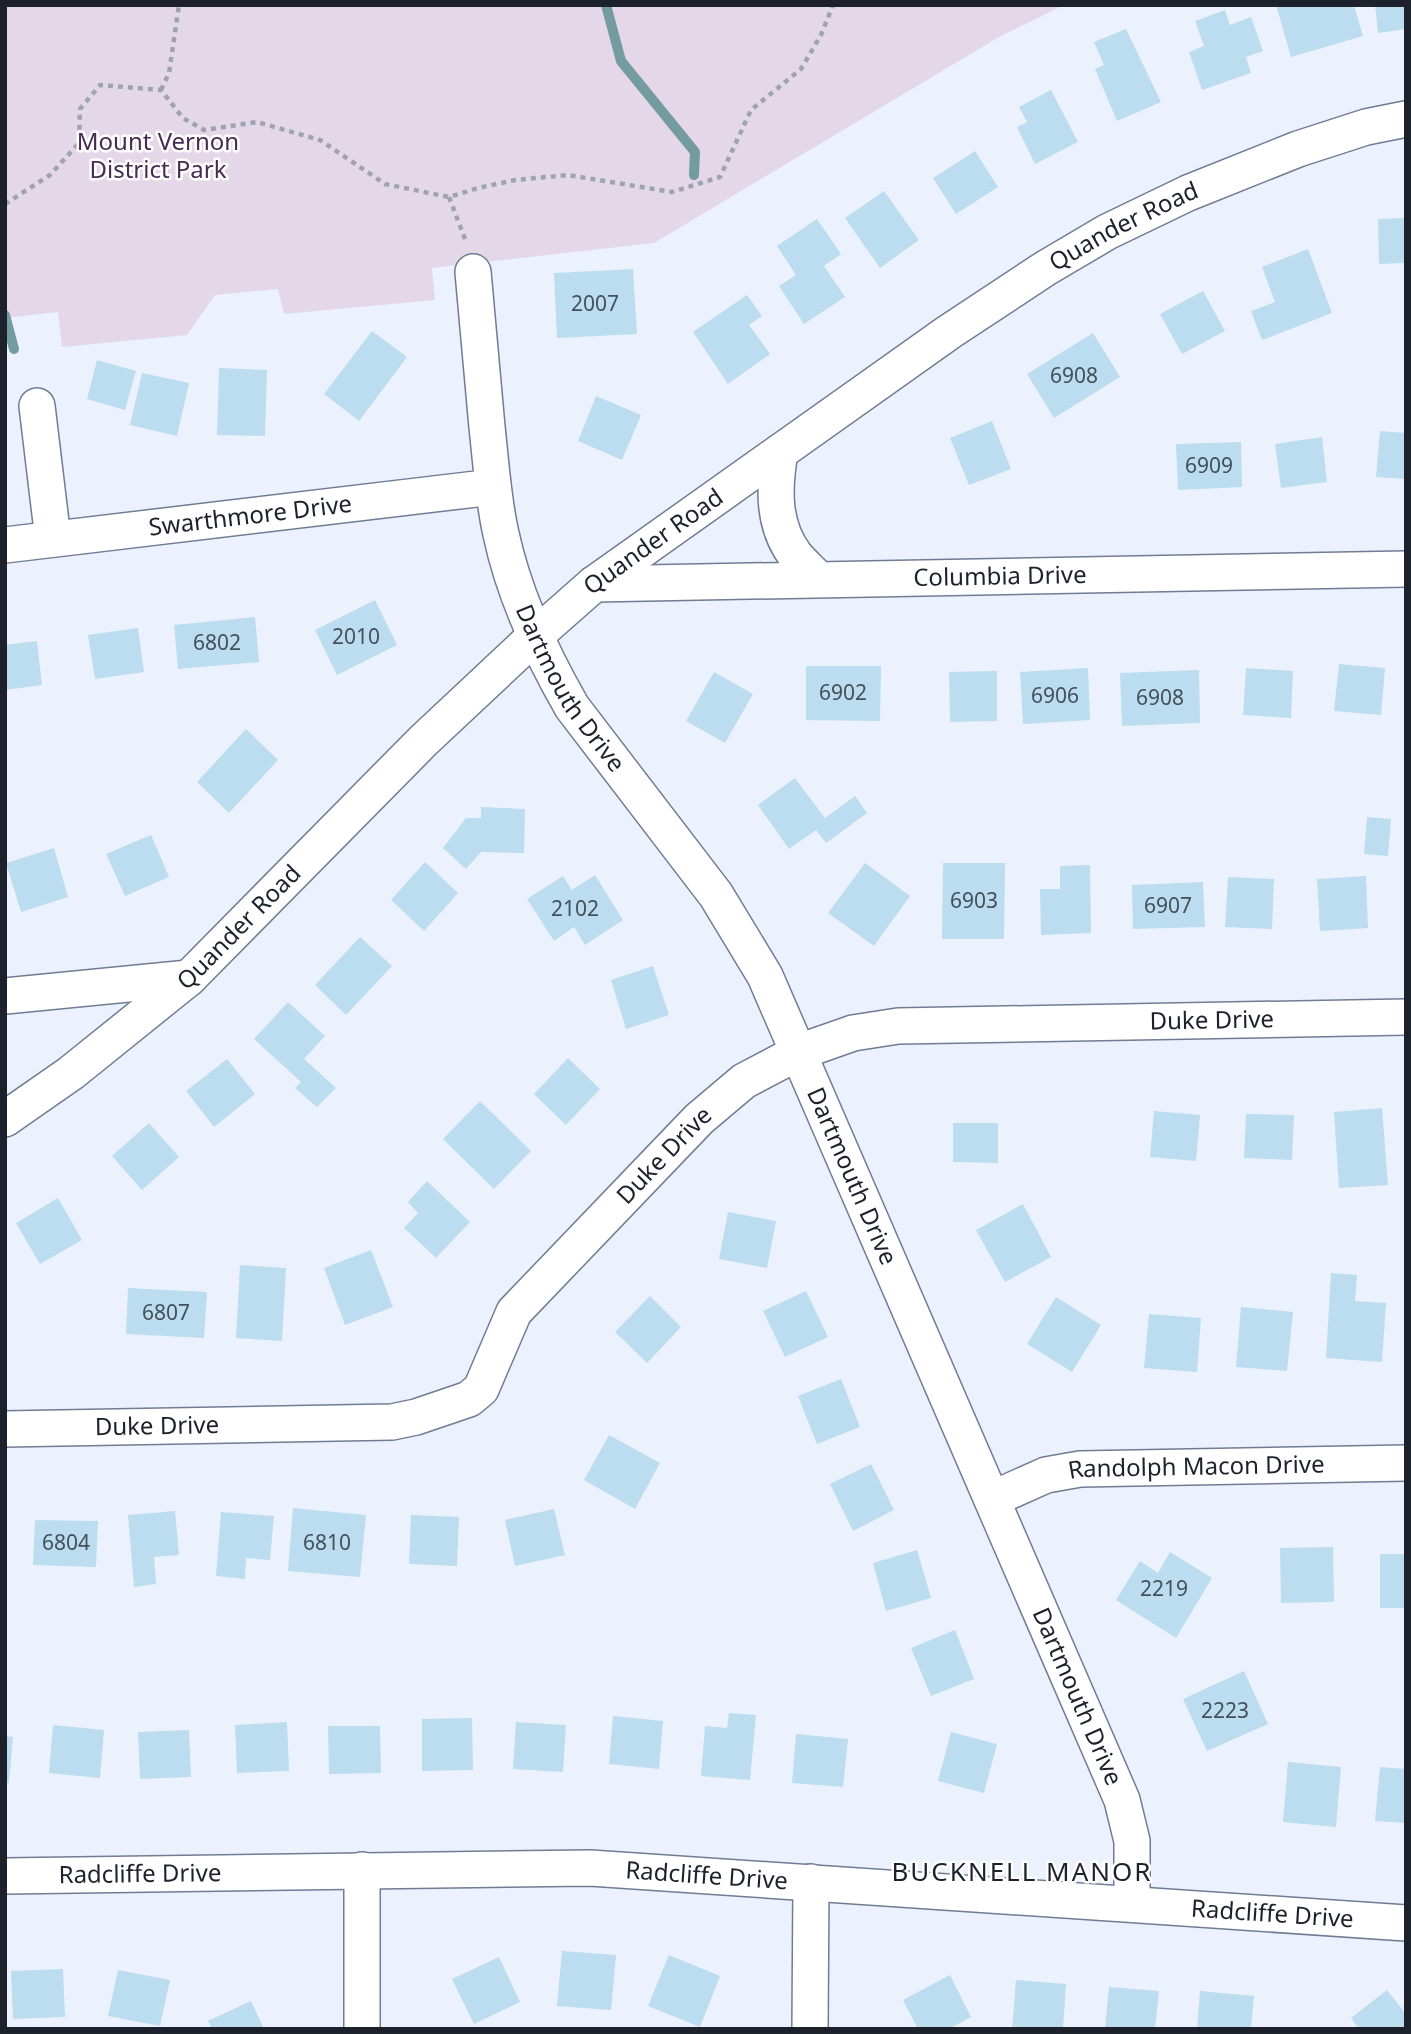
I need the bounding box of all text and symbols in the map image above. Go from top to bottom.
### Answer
park label: Mount Vernon District Park [77,124,239,185]
street label: Quander Road [1042,173,1202,278]
house number: 2007 [571,289,619,317]
house number: 6908 [1050,361,1098,389]
house number: 6909 [1185,451,1233,479]
street label: Quander Road [576,480,729,602]
street label: Swarthmore Drive [147,486,354,543]
street label: Columbia Drive [913,557,1087,593]
street label: Dartmouth Drive [509,599,634,778]
house number: 2010 [332,622,380,650]
house number: 6802 [193,628,241,656]
house number: 6902 [819,678,867,706]
house number: 6906 [1031,681,1079,709]
house number: 6908 [1136,683,1184,711]
street label: Quander Road [169,856,307,997]
house number: 6903 [950,886,998,914]
house number: 6907 [1144,891,1192,919]
house number: 2102 [551,894,599,922]
street label: Duke Drive [1149,1001,1274,1037]
street label: Dartmouth Drive [800,1082,906,1270]
street label: Duke Drive [608,1098,718,1211]
house number: 6807 [142,1298,190,1326]
street label: Duke Drive [94,1407,219,1442]
street label: Randolph Macon Drive [1065,1447,1325,1486]
house number: 6804 [42,1528,90,1556]
house number: 6810 [303,1528,351,1556]
house number: 2219 [1140,1574,1188,1602]
street label: Dartmouth Drive [1025,1602,1132,1790]
house number: 2223 [1201,1696,1249,1724]
street label: Radcliffe Drive [624,1852,789,1896]
district label: BUCKNELL MANOR [891,1853,1153,1889]
street label: Radcliffe Drive [58,1855,222,1890]
street label: Radcliffe Drive [1190,1891,1355,1934]

